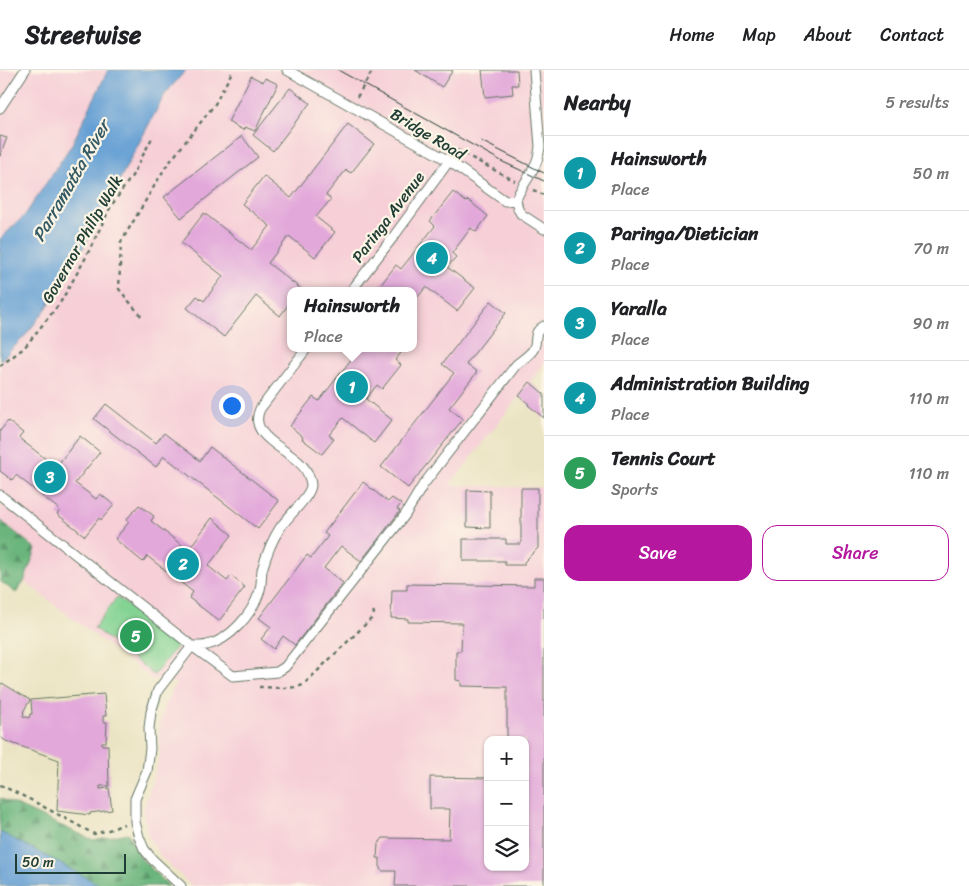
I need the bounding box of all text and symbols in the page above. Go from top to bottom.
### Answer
text: Streetwise [25,14,141,56]
text: Home [670,19,715,51]
text: Map [743,19,776,51]
text: About [804,19,852,51]
text: Contact [880,19,944,51]
text: Nearby [564,84,630,122]
text: 5 results [885,88,949,117]
street label: Bridge Road [384,100,473,169]
water label: Parramatta River [23,111,121,248]
text: Hainsworth [611,142,707,175]
text: 1 [577,159,583,188]
text: 50 m [913,159,949,188]
street label: Paringa Avenue [344,165,432,269]
street label: Governor Philip Walk [33,169,131,309]
text: Place [611,175,650,204]
text: Paringa/Dietician [611,217,758,250]
text: 2 [575,234,585,263]
text: 70 m [913,234,949,263]
pin: 4 [416,239,448,277]
text: Place [611,250,650,279]
popup [287,287,417,352]
text: Hainsworth [304,289,400,322]
text: Yaralla [611,292,667,325]
text: 3 [576,309,584,338]
text: 90 m [913,309,949,338]
text: Place [304,322,343,351]
text: Place [611,325,650,354]
text: Administration Building [611,367,810,400]
pin: 1 [336,368,368,406]
text: 4 [575,384,585,413]
text: 110 m [909,384,949,413]
your location [219,393,245,419]
text: Place [611,400,650,429]
text: Tennis Court [611,442,716,475]
pin: 3 [34,458,66,496]
text: 5 [575,459,585,488]
text: 110 m [909,459,949,488]
text: Sports [611,475,658,504]
button: Save [564,525,752,581]
button: Share [762,525,949,581]
pin: 2 [167,545,199,583]
pin: 5 [120,617,152,655]
map controls [484,736,529,871]
button: + [484,736,529,781]
button: − [484,781,529,826]
button: layers [484,826,529,871]
text: 50 m [22,850,54,875]
scale bar [15,851,126,874]

